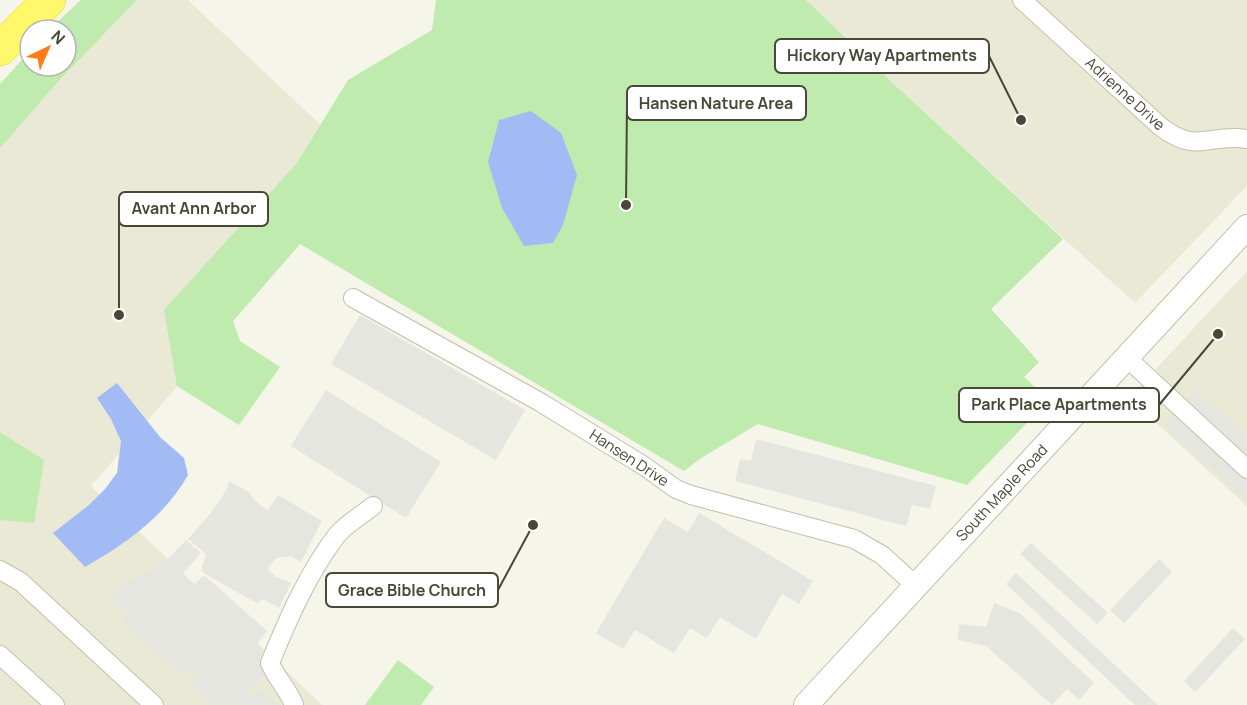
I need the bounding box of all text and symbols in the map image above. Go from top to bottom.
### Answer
north arrow [18,18,78,78]
text: N [47,25,70,49]
callout: Hickory Way Apartments [775,39,989,73]
text: Hickory Way Apartments [787,44,977,66]
street label: Adrienne Drive [1081,52,1170,135]
callout: Hansen Nature Area [627,86,806,120]
text: Hansen Nature Area [639,92,793,114]
callout: Avant Ann Arbor [119,192,268,226]
text: Avant Ann Arbor [132,197,257,219]
callout: Park Place Apartments [959,388,1159,422]
text: Park Place Apartments [971,393,1147,415]
street label: Hansen Drive [585,424,673,491]
street label: South Maple Road [951,440,1052,546]
callout: Grace Bible Church [326,573,498,607]
text: Grace Bible Church [338,579,486,601]

